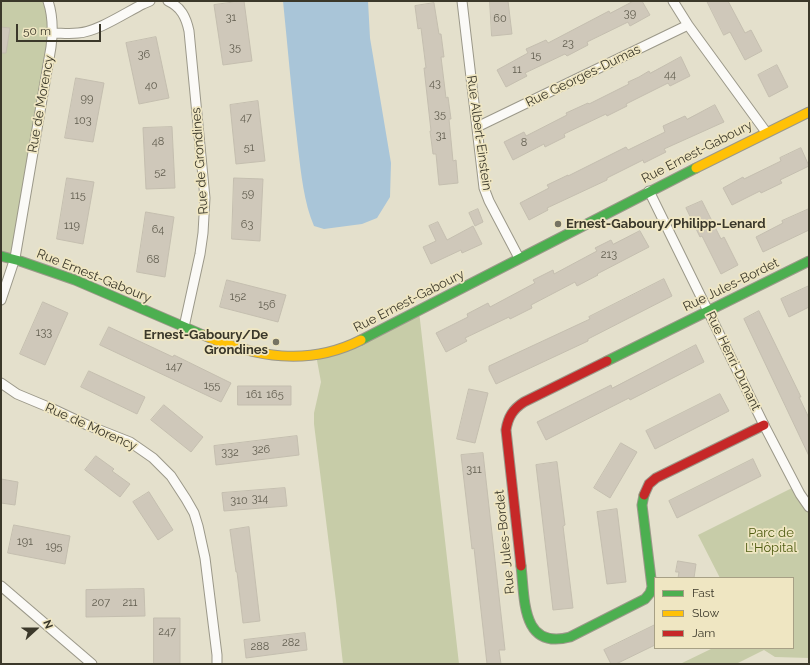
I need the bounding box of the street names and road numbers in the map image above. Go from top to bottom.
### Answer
street label: Rue Georges-Dumas [523,41,643,111]
street label: Rue de Morency [25,54,57,154]
street label: Rue Albert-Einstein [463,74,495,192]
street label: Rue de Grondines [188,107,212,215]
street label: Rue Ernest-Gaboury [639,117,755,187]
street label: Rue Ernest-Gaboury [34,246,154,306]
street label: Rue Jules-Bordet [681,255,781,315]
street label: Rue Ernest-Gaboury [351,266,467,336]
street label: Rue Henri-Dunant [702,309,764,413]
street label: Rue de Morency [43,400,139,454]
street label: Rue Jules-Bordet [492,489,518,595]

